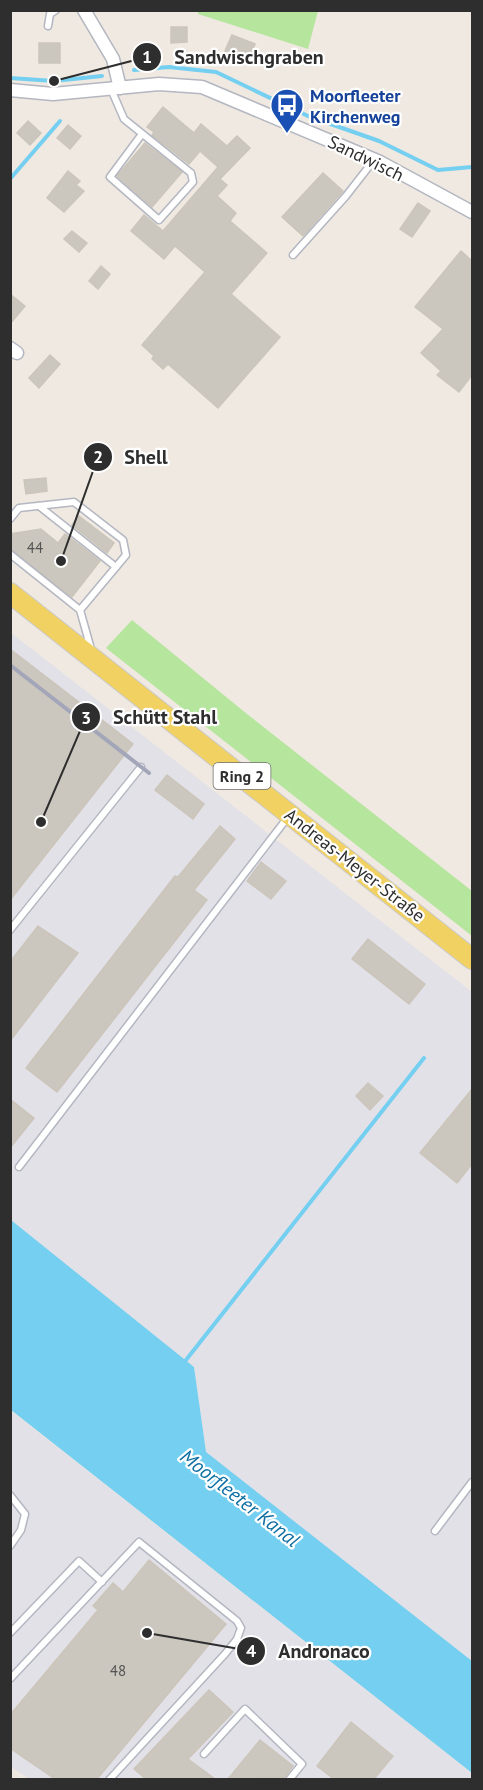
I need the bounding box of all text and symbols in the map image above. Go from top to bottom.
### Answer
callout: Sandwischgraben [132,38,335,76]
text: Sandwischgraben [174,44,324,70]
text: 1 [142,45,152,68]
place label: Moorfleeter Kirchenweg [310,84,401,128]
bus stop icon: Moorfleeter Kirchenweg [269,87,305,134]
street label: Sandwisch [324,130,408,186]
callout: Shell [83,438,180,476]
text: Shell [124,444,168,470]
text: 2 [93,445,103,468]
house number: 44 [27,538,43,557]
callout: Schütt Stahl [71,698,229,736]
text: Schütt Stahl [113,704,217,730]
text: 3 [81,706,91,729]
road number: Ring 2 [214,763,270,789]
street label: Andreas-Meyer-Straße [280,803,430,927]
water label: Moorfleeter Kanal [175,1443,306,1553]
callout: Andronaco [236,1632,382,1670]
text: Andronaco [278,1638,370,1664]
text: 4 [246,1639,256,1662]
house number: 48 [110,1661,126,1680]

